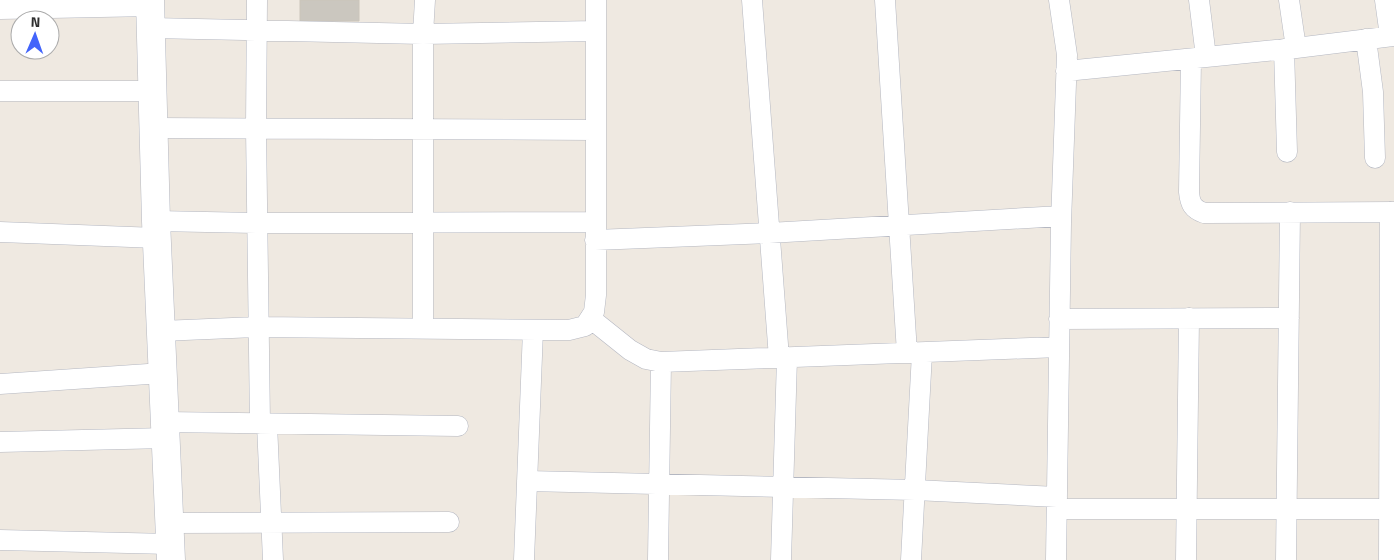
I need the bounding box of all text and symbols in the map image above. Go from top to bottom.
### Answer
north arrow [10,10,60,60]
text: N [30,11,41,32]

